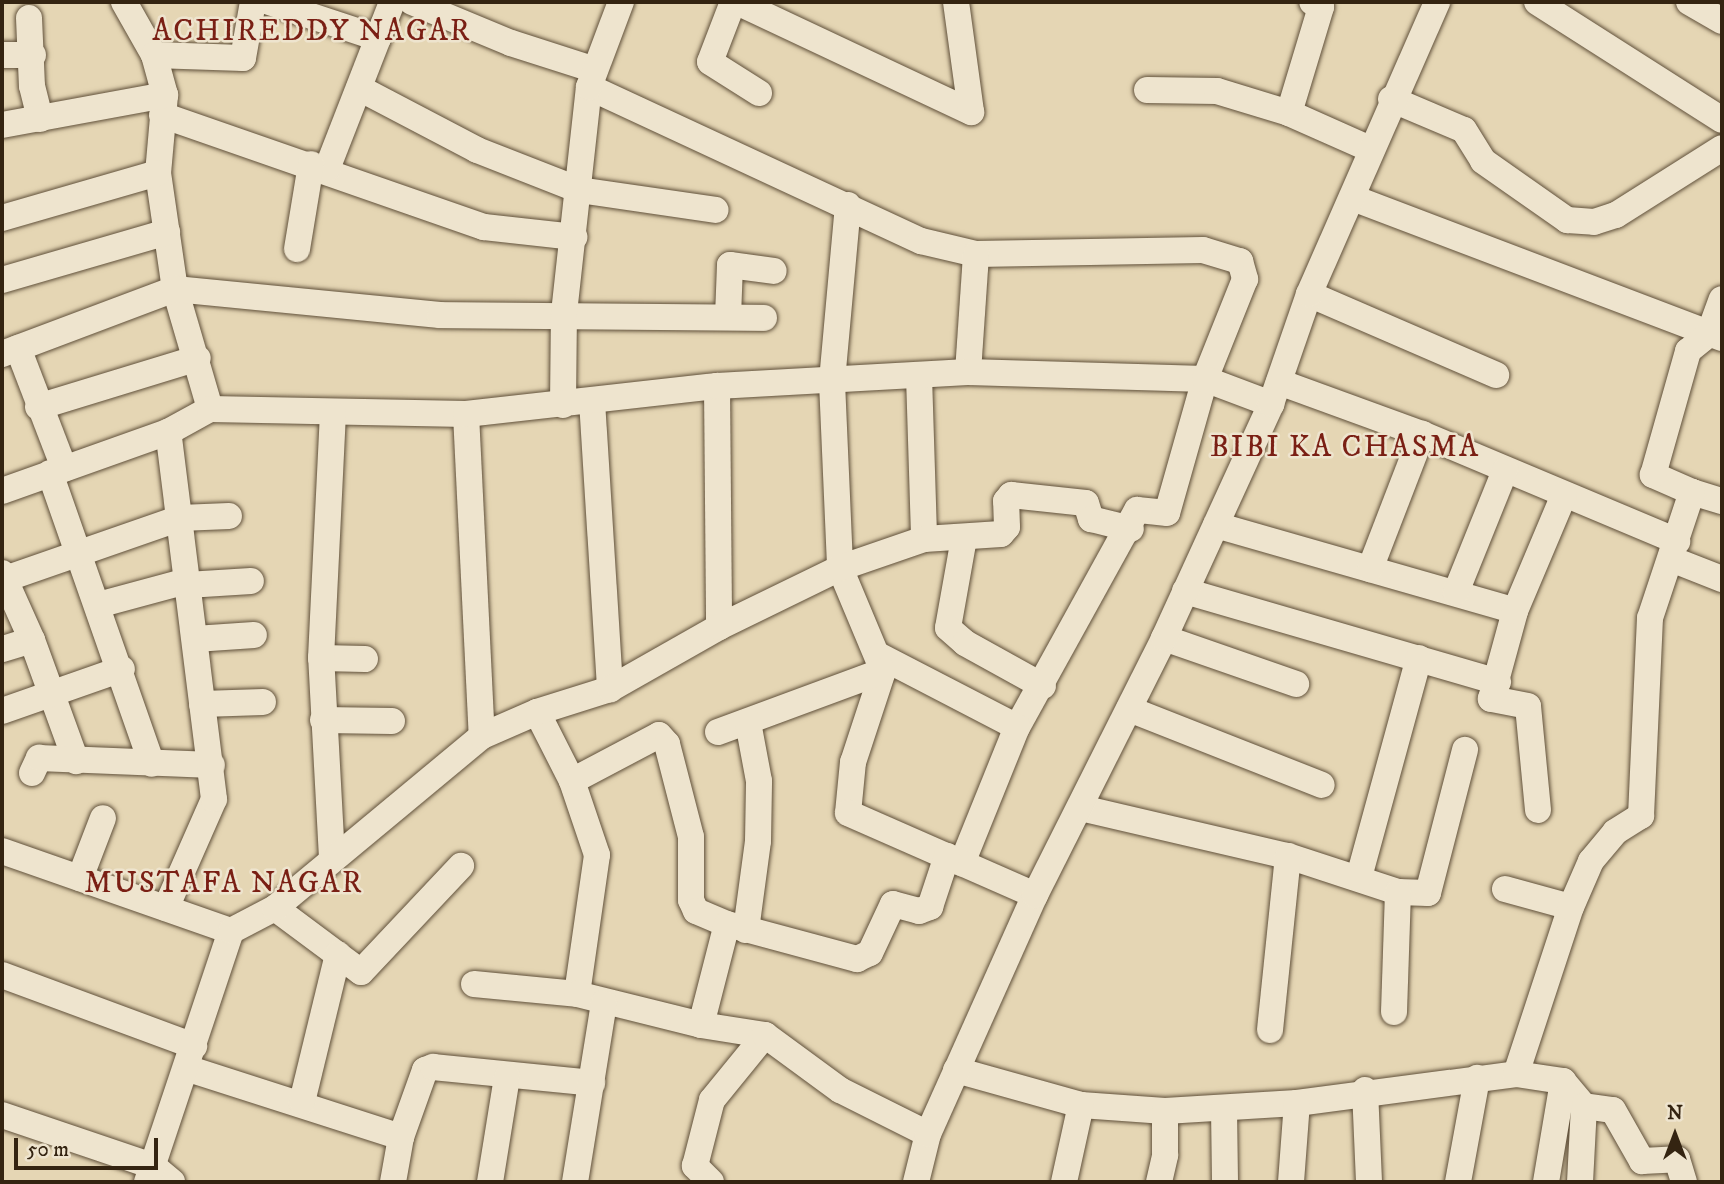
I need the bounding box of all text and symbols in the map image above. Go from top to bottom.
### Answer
district label: ACHIREDDY NAGAR [154,14,470,50]
district label: BIBI KA CHASMA [1212,430,1478,466]
district label: MUSTAFA NAGAR [86,866,362,902]
north arrow [1640,1100,1710,1170]
text: N [1667,1102,1683,1125]
scale bar [18,1124,161,1168]
text: 50 m [27,1137,69,1163]

